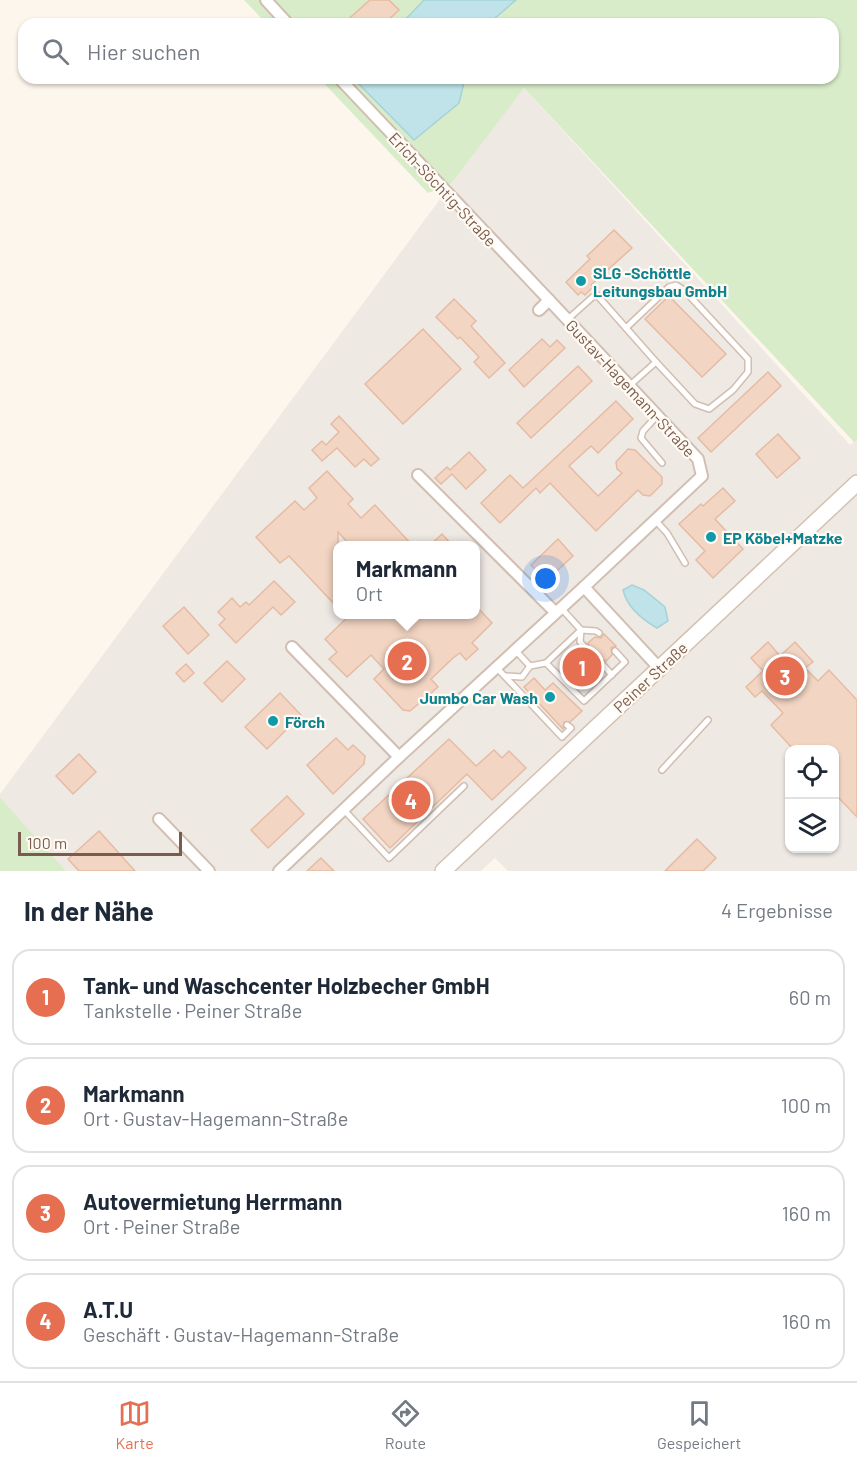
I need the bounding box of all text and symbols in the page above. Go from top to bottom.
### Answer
search box [18,18,839,84]
icon: search [39,35,72,68]
text: Hier suchen [87,38,200,64]
street label: Erich-Söchtig-Straße [385,128,501,250]
place label: SLG -Schöttle Leitungsbau GmbH [593,263,727,300]
marker: SLG -Schöttle Leitungsbau GmbH [574,274,588,288]
street label: Gustav-Hagemann-Straße [562,315,700,461]
place label: EP Köbel+Matzke [723,528,843,547]
marker: EP Köbel+Matzke [704,530,718,544]
popup [333,541,480,619]
text: Markmann [356,555,457,581]
your location [531,564,560,593]
text: Ort [356,581,383,605]
pin: 2 [388,638,426,684]
street label: Peiner Straße [609,638,691,716]
pin: 1 [562,644,602,690]
pin: 3 [766,654,804,698]
place label: Jumbo Car Wash [420,688,538,707]
marker: Jumbo Car Wash [543,690,557,704]
place label: Förch [285,712,325,731]
marker: Förch [266,714,280,728]
map controls [785,745,839,853]
button: locate [785,745,839,799]
pin: 4 [392,778,430,822]
button: layers [785,799,839,853]
scale bar [18,829,182,856]
text: 100 m [27,833,67,852]
text: In der Nähe [24,895,154,926]
text: 4 Ergebnisse [721,898,833,922]
text: Tank- und Waschcenter Holzbecher GmbH [83,972,489,998]
text: 1 [42,985,49,1009]
text: 60 m [789,985,831,1009]
text: Tankstelle · Peiner Straße [83,998,302,1022]
text: Markmann [83,1080,185,1106]
text: 2 [40,1093,51,1117]
text: 100 m [781,1093,831,1117]
text: Ort · Gustav-Hagemann-Straße [83,1106,348,1130]
text: Autovermietung Herrmann [83,1188,342,1214]
text: 3 [40,1201,51,1225]
text: 160 m [782,1201,831,1225]
text: Ort · Peiner Straße [83,1214,241,1238]
text: A.T.U [83,1296,133,1322]
text: 4 [39,1309,52,1333]
text: 160 m [782,1309,831,1333]
text: Geschäft · Gustav-Hagemann-Straße [83,1322,399,1346]
tab: Karte [116,1397,154,1452]
tab: Route [385,1397,426,1452]
tab: Gespeichert [657,1397,741,1452]

